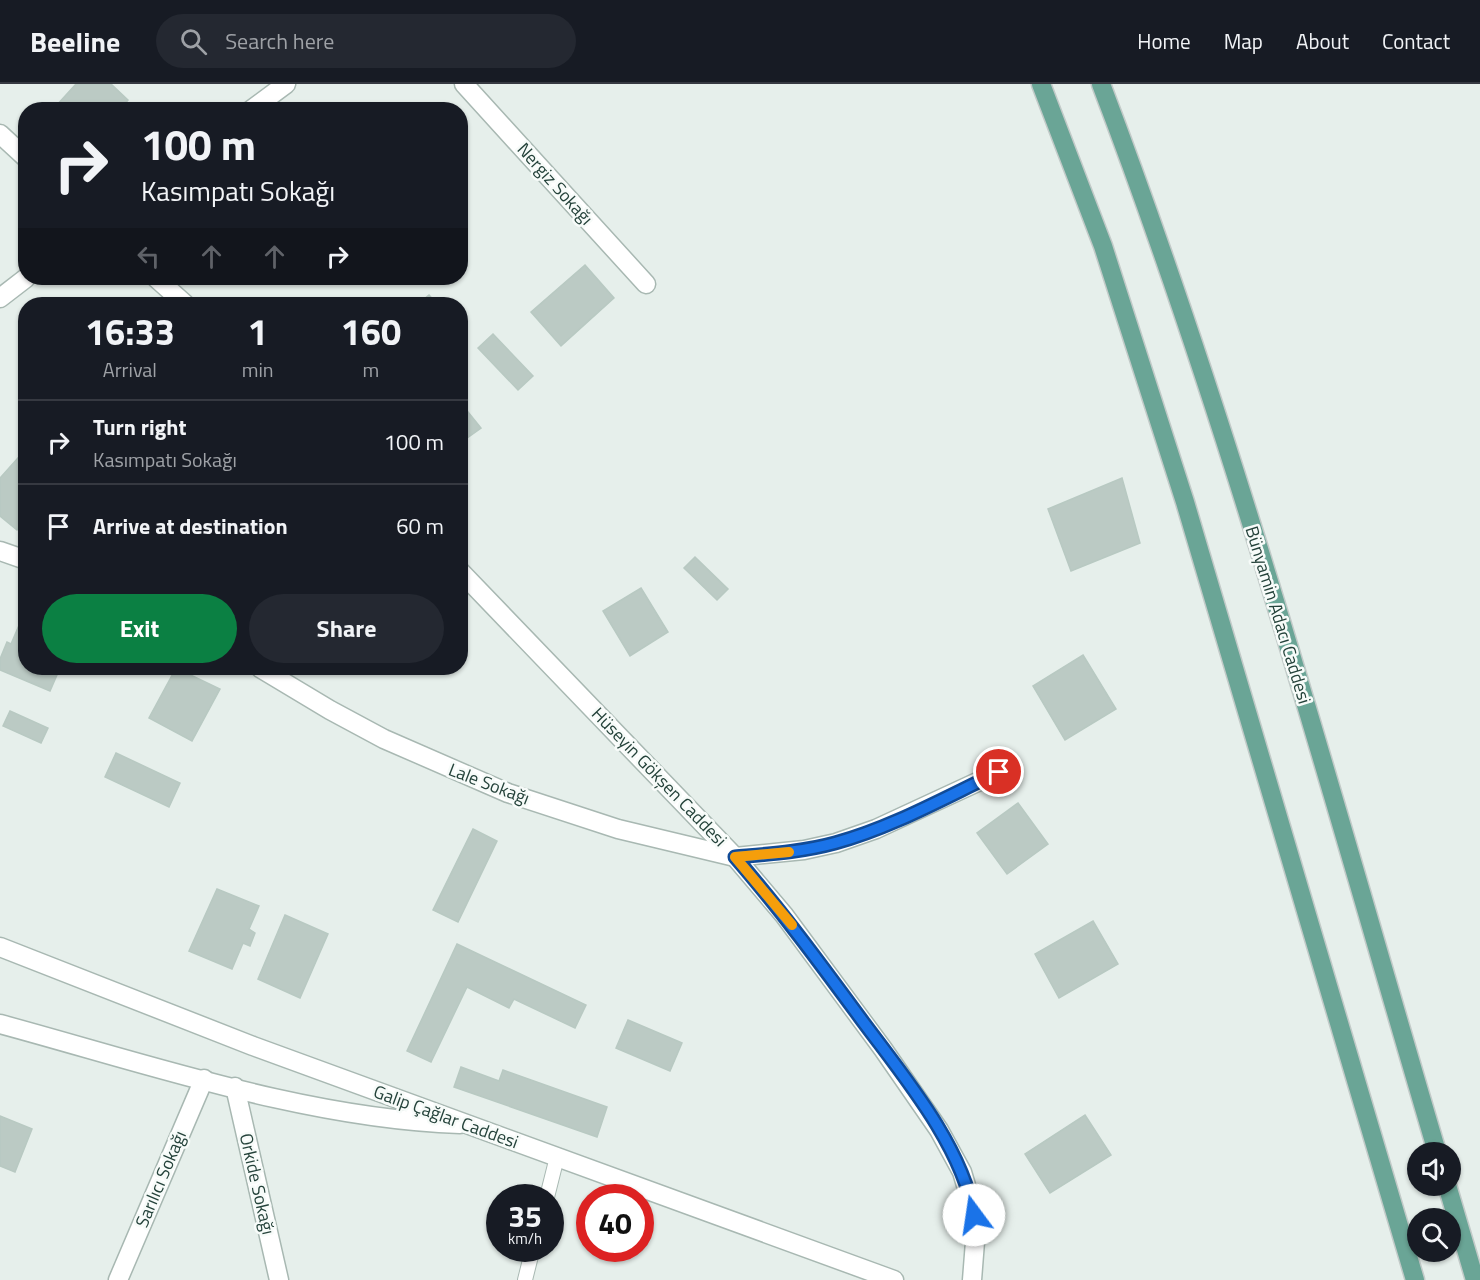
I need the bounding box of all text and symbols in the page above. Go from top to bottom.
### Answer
search box [156,14,576,68]
text: Beeline [30,20,120,63]
text: Search here [225,24,334,58]
icon: search [177,25,210,58]
text: Home [1137,25,1191,57]
text: Map [1224,25,1263,57]
text: About [1296,25,1349,57]
text: Contact [1382,25,1450,57]
text: 100 m [141,112,256,176]
icon: right [42,126,120,204]
street label: Nergiz Sokağı [511,136,600,231]
text: Kasımpatı Sokağı [141,170,335,211]
icon: left [132,240,165,273]
icon: ahead [195,240,228,273]
icon: ahead [258,240,291,273]
icon: right [321,240,354,273]
text: 16:33 [85,304,175,359]
text: 1 [248,304,268,359]
text: 160 [341,304,401,359]
text: Arrival [103,354,157,385]
text: min [242,354,274,385]
text: m [362,354,379,385]
text: Turn right [93,410,187,444]
text: 100 m [384,425,444,459]
icon: right [42,426,75,459]
text: Kasımpatı Sokağı [93,444,237,475]
text: Arrive at destination [93,509,288,543]
text: 60 m [396,509,444,543]
icon: arrive [42,510,75,543]
street label: Bünyamin Adacı Caddesi [1239,523,1318,707]
button: Exit [42,594,237,663]
button: Share [249,594,444,663]
street label: Hüseyin Gökşen Caddesi [585,701,733,853]
pin [973,746,1024,797]
icon: arrive [982,755,1015,788]
street label: Lale Sokağı [445,756,534,811]
street label: Galip Çağlar Caddesi [370,1078,522,1155]
street label: Sarılıcı Sokağı [128,1126,193,1231]
street label: Orkide Sokağı [233,1131,282,1237]
map controls [1407,1142,1461,1262]
button: sound [1407,1142,1461,1196]
position arrow [942,1183,1006,1247]
speed limit sign: 40 [576,1184,654,1262]
text: 35 [508,1193,542,1239]
button: search [1407,1208,1461,1262]
text: km/h [508,1227,542,1250]

